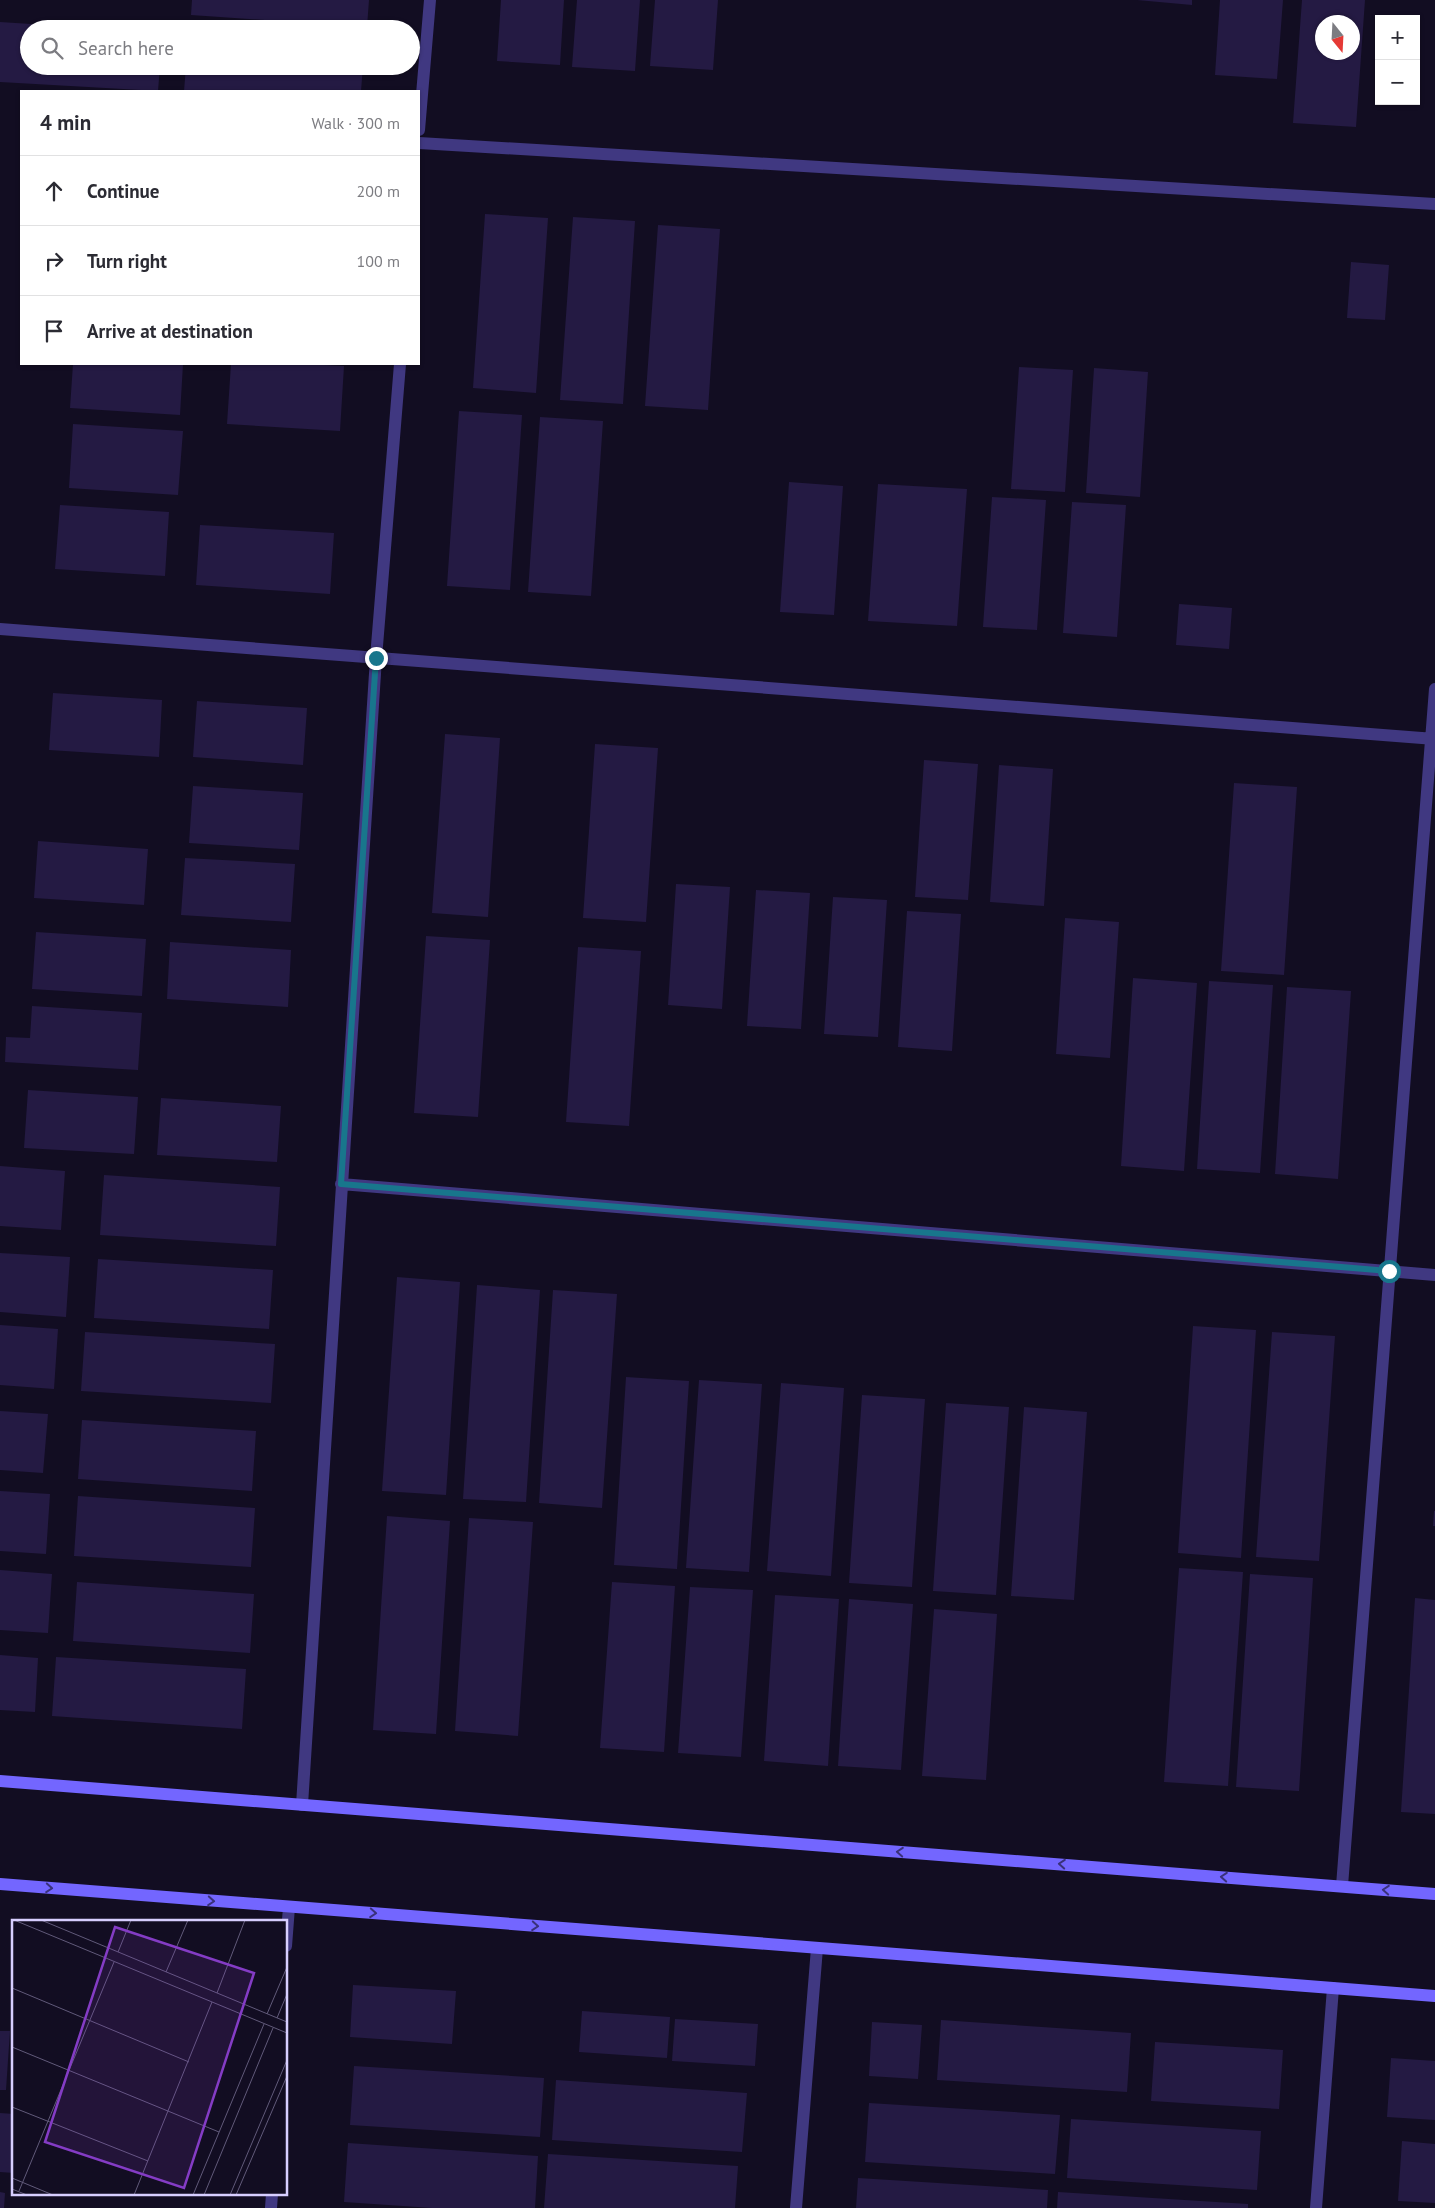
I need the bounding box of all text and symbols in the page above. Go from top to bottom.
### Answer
north arrow [1315,15,1360,60]
map controls [1375,15,1420,105]
button: + [1375,15,1420,60]
search box [20,20,420,75]
icon: search [38,34,66,62]
text: Search here [78,36,174,60]
button: − [1375,60,1420,105]
text: 4 min [40,109,91,136]
text: Walk · 300 m [311,113,400,133]
icon: ahead [40,177,68,205]
text: Continue [87,179,159,203]
text: 200 m [357,181,400,201]
icon: right [40,247,68,275]
text: Turn right [87,249,167,273]
text: 100 m [357,251,400,271]
icon: arrive [40,317,68,345]
text: Arrive at destination [87,319,253,343]
route end [365,647,388,670]
route start [1378,1260,1401,1283]
one-way arrow [896,1846,904,1857]
one-way arrow [1058,1859,1066,1870]
one-way arrow [1220,1872,1228,1883]
one-way arrow [45,1883,53,1894]
one-way arrow [1382,1885,1390,1896]
one-way arrow [207,1895,215,1906]
one-way arrow [369,1908,377,1919]
inset map [12,1920,288,2196]
one-way arrow [531,1920,539,1931]

